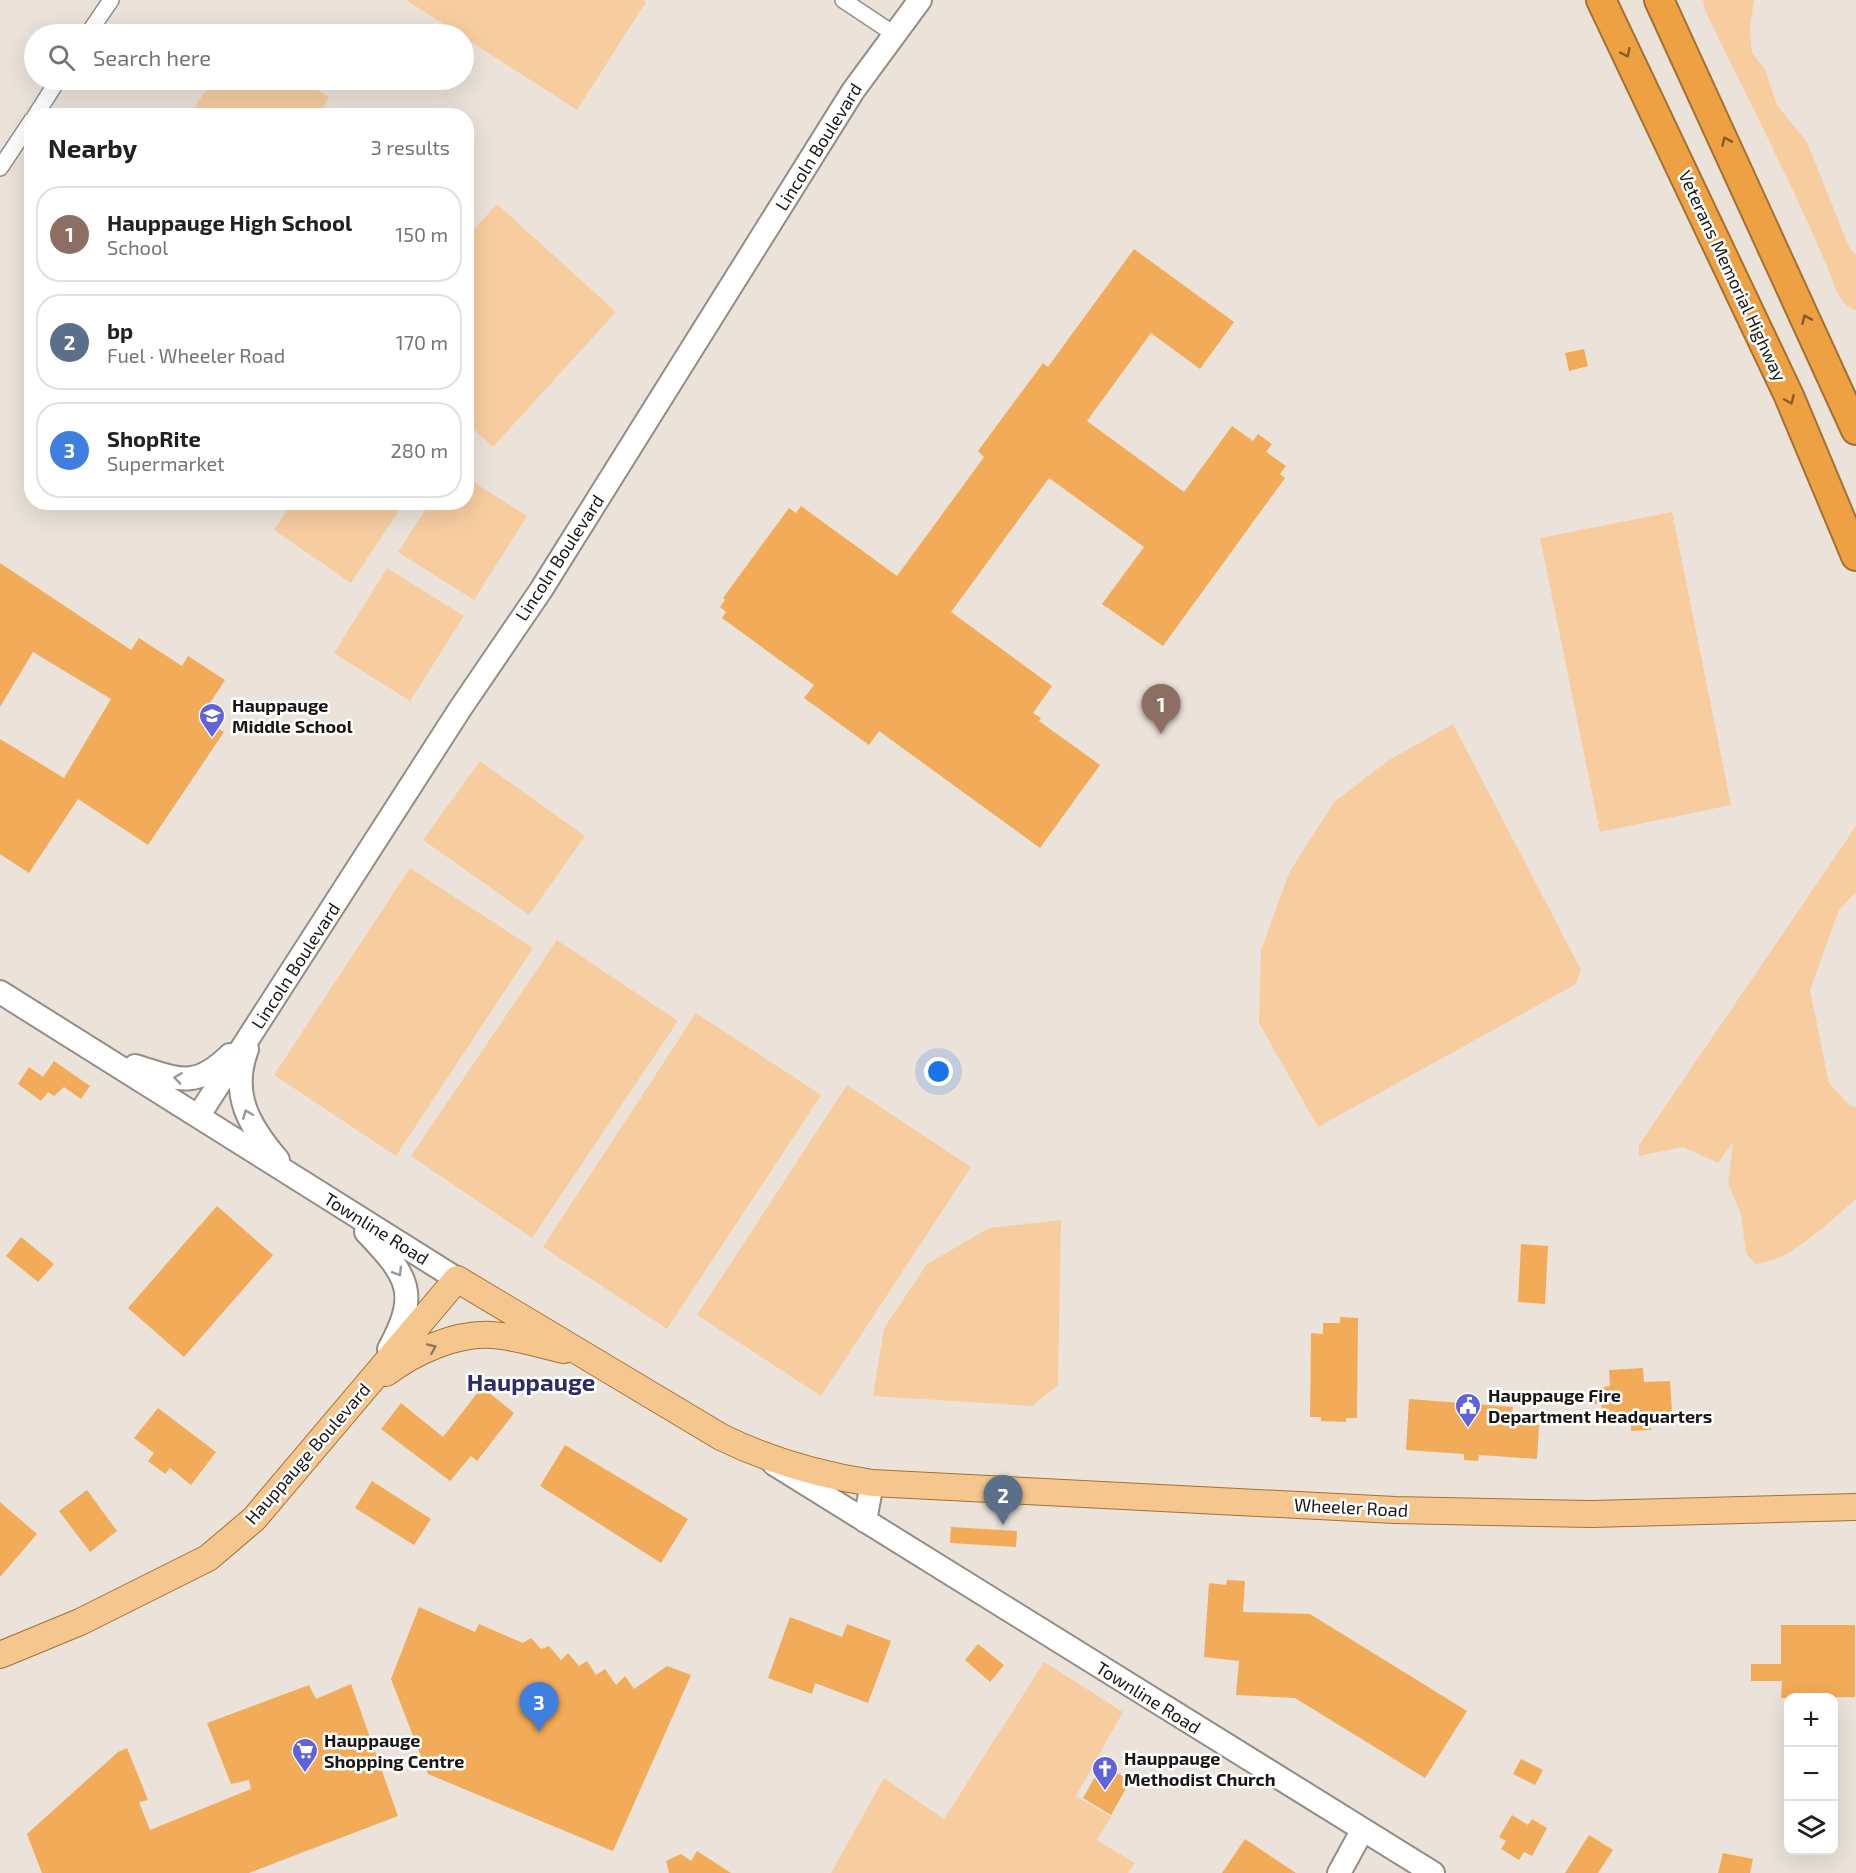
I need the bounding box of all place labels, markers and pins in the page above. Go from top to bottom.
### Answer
pin: 1 [1142,684,1180,734]
place label: Hauppauge Middle School [232,694,353,737]
school or university icon: Hauppauge Middle School [197,701,227,739]
place label: Hauppauge Fire Department Headquarters [1488,1384,1712,1427]
public building icon: Hauppauge Fire Department Headquarters [1453,1391,1483,1429]
pin: 2 [984,1476,1022,1525]
pin: 3 [520,1682,558,1732]
place label: Hauppauge Shopping Centre [324,1729,464,1772]
supermarket icon: Hauppauge Shopping Centre [290,1736,320,1774]
place label: Hauppauge Methodist Church [1124,1747,1276,1790]
church icon: Hauppauge Methodist Church [1090,1754,1120,1792]

